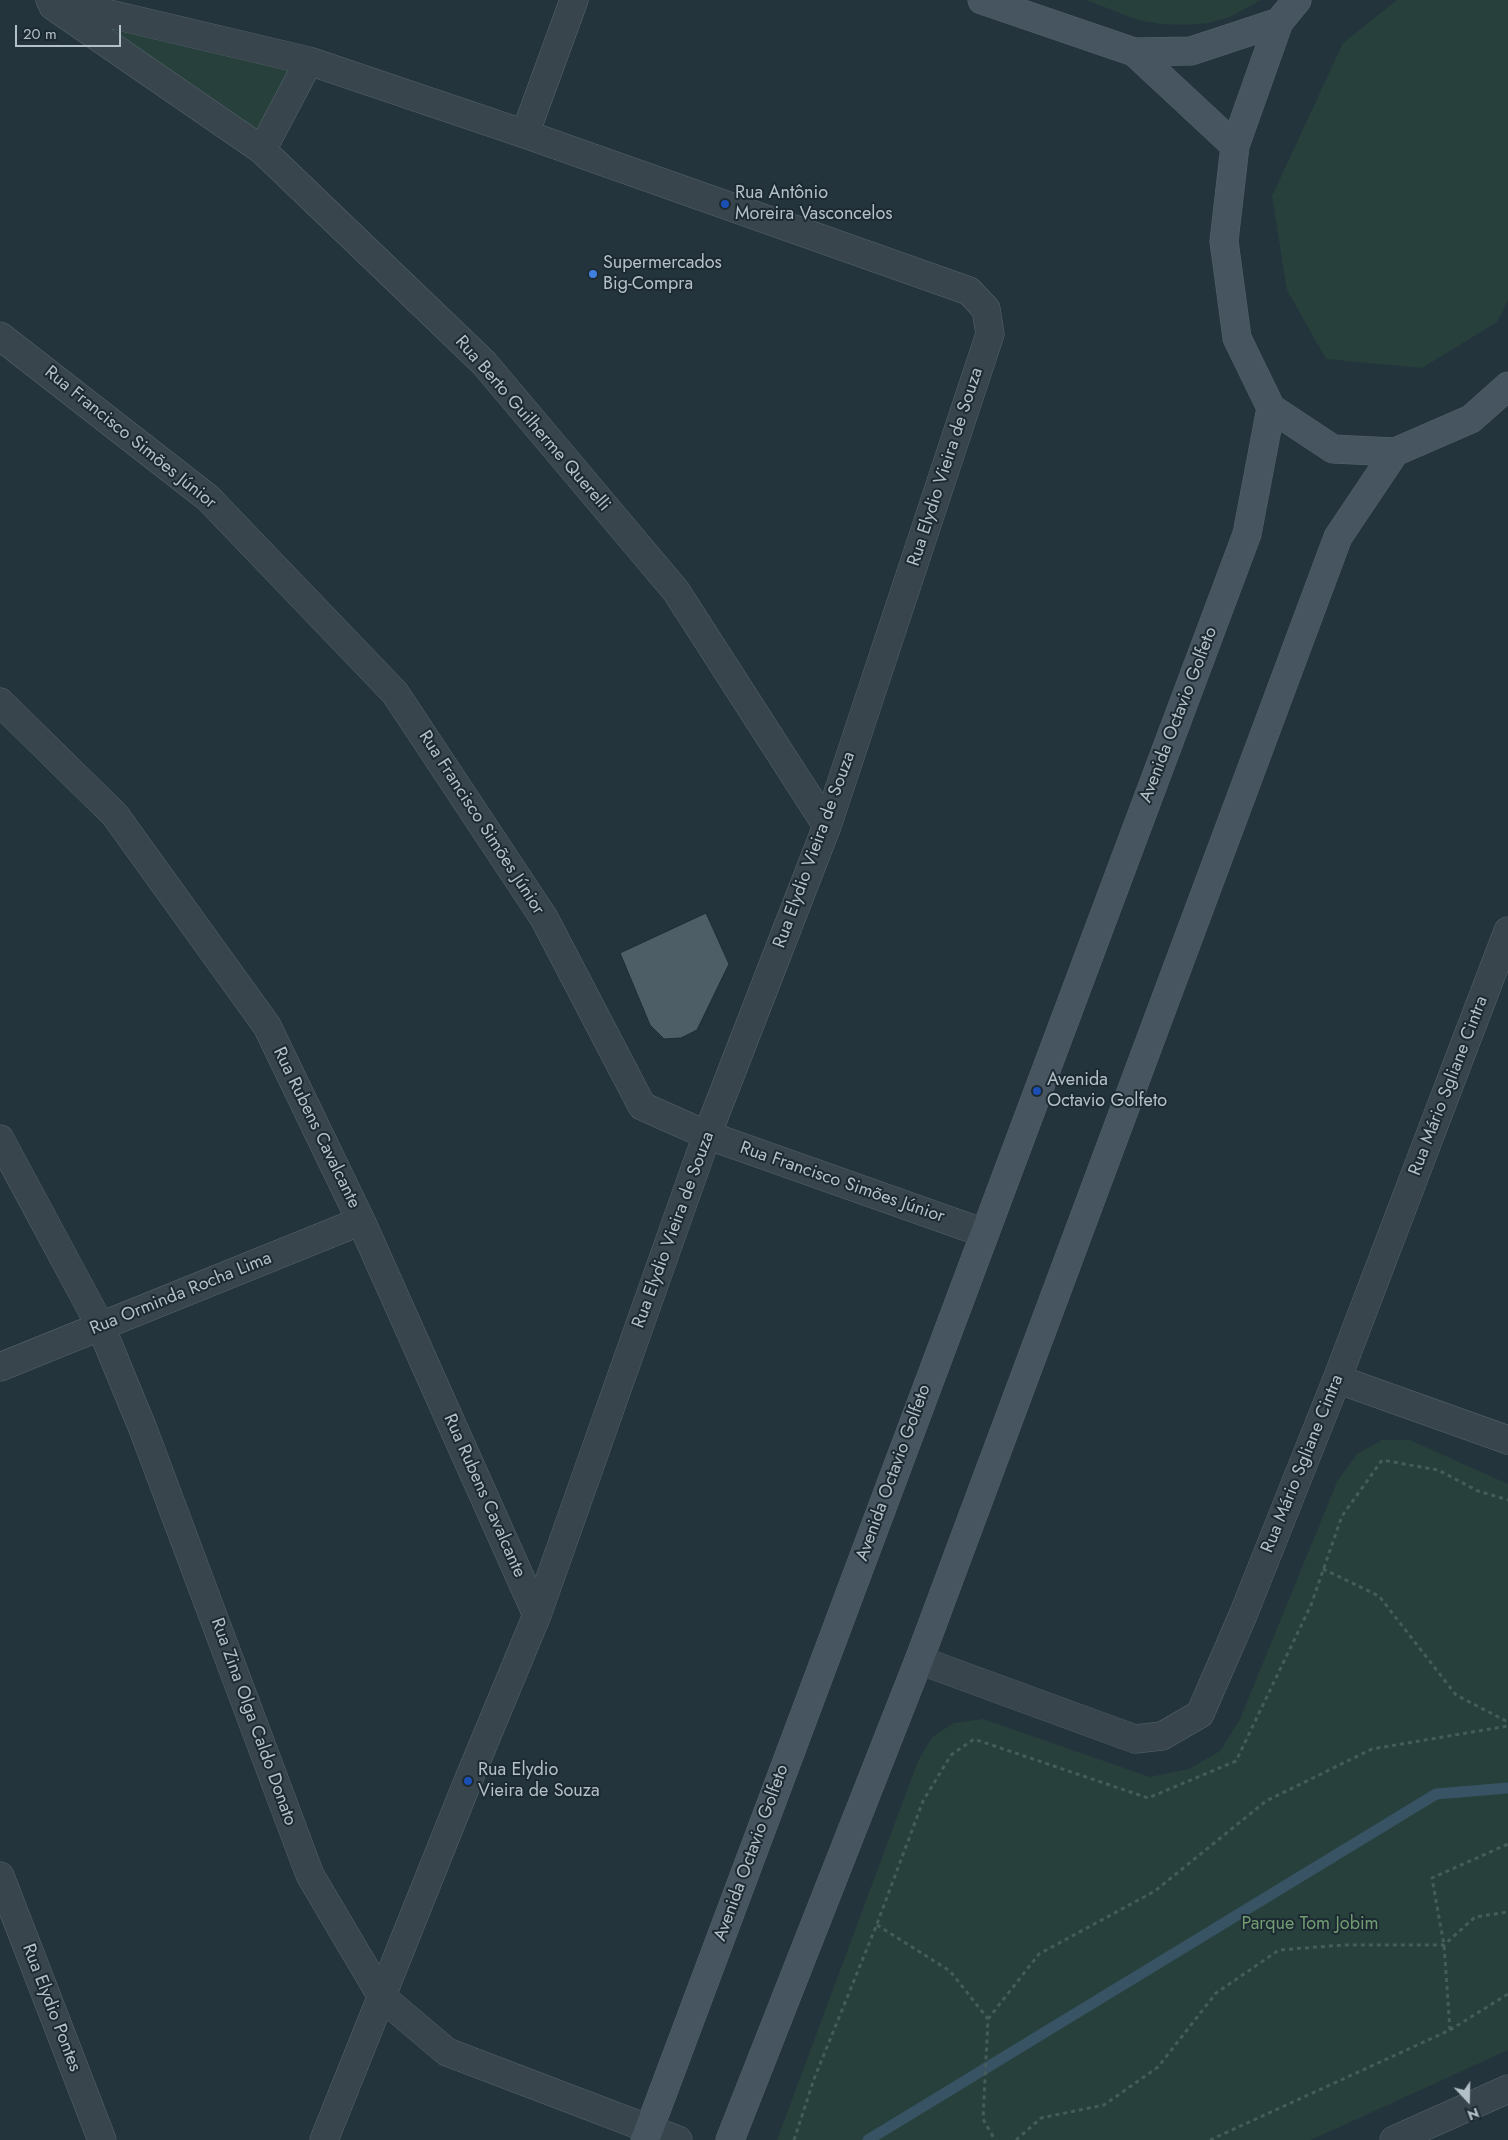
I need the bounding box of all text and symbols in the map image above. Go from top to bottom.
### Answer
scale bar [18,15,124,47]
text: 20 m [23,23,57,45]
place label: Rua Antônio Moreira Vasconcelos [735,183,892,225]
marker: Rua Antônio Moreira Vasconcelos [719,198,731,210]
place label: Supermercados Big-Compra [603,253,722,296]
marker: Supermercados Big-Compra [587,268,599,280]
street label: Rua Berto Guilherme Querelli [450,332,614,516]
street label: Rua Francisco Simões Júnior [40,362,220,514]
street label: Rua Elydio Vieira de Souza [904,365,988,569]
street label: Avenida Octavio Golfeto [1136,624,1222,806]
street label: Rua Francisco Simões Júnior [413,727,549,919]
street label: Rua Elydio Vieira de Souza [769,749,861,951]
street label: Rua Mário Sgliane Cintra [1405,993,1493,1179]
street label: Rua Rubens Cavalcante [268,1044,364,1212]
place label: Avenida Octavio Golfeto [1047,1070,1167,1112]
marker: Avenida Octavio Golfeto [1031,1085,1043,1097]
street label: Rua Elydio Vieira de Souza [628,1129,720,1331]
street label: Rua Francisco Simões Júnior [737,1138,947,1228]
street label: Rua Orminda Rocha Lima [87,1248,275,1340]
street label: Rua Mário Sgliane Cintra [1257,1372,1349,1556]
street label: Avenida Octavio Golfeto [852,1382,936,1564]
street label: Rua Rubens Cavalcante [438,1411,530,1581]
street label: Rua Zina Olga Caldo Donato [205,1615,301,1829]
place label: Rua Elydio Vieira de Souza [478,1760,600,1802]
street label: Avenida Octavio Golfeto [710,1762,794,1944]
marker: Rua Elydio Vieira de Souza [462,1775,474,1787]
park label: Parque Tom Jobim [1241,1914,1379,1936]
street label: Rua Elydio Pontes [17,1941,85,2075]
north arrow [1443,2075,1493,2125]
text: N [1465,2103,1482,2125]

